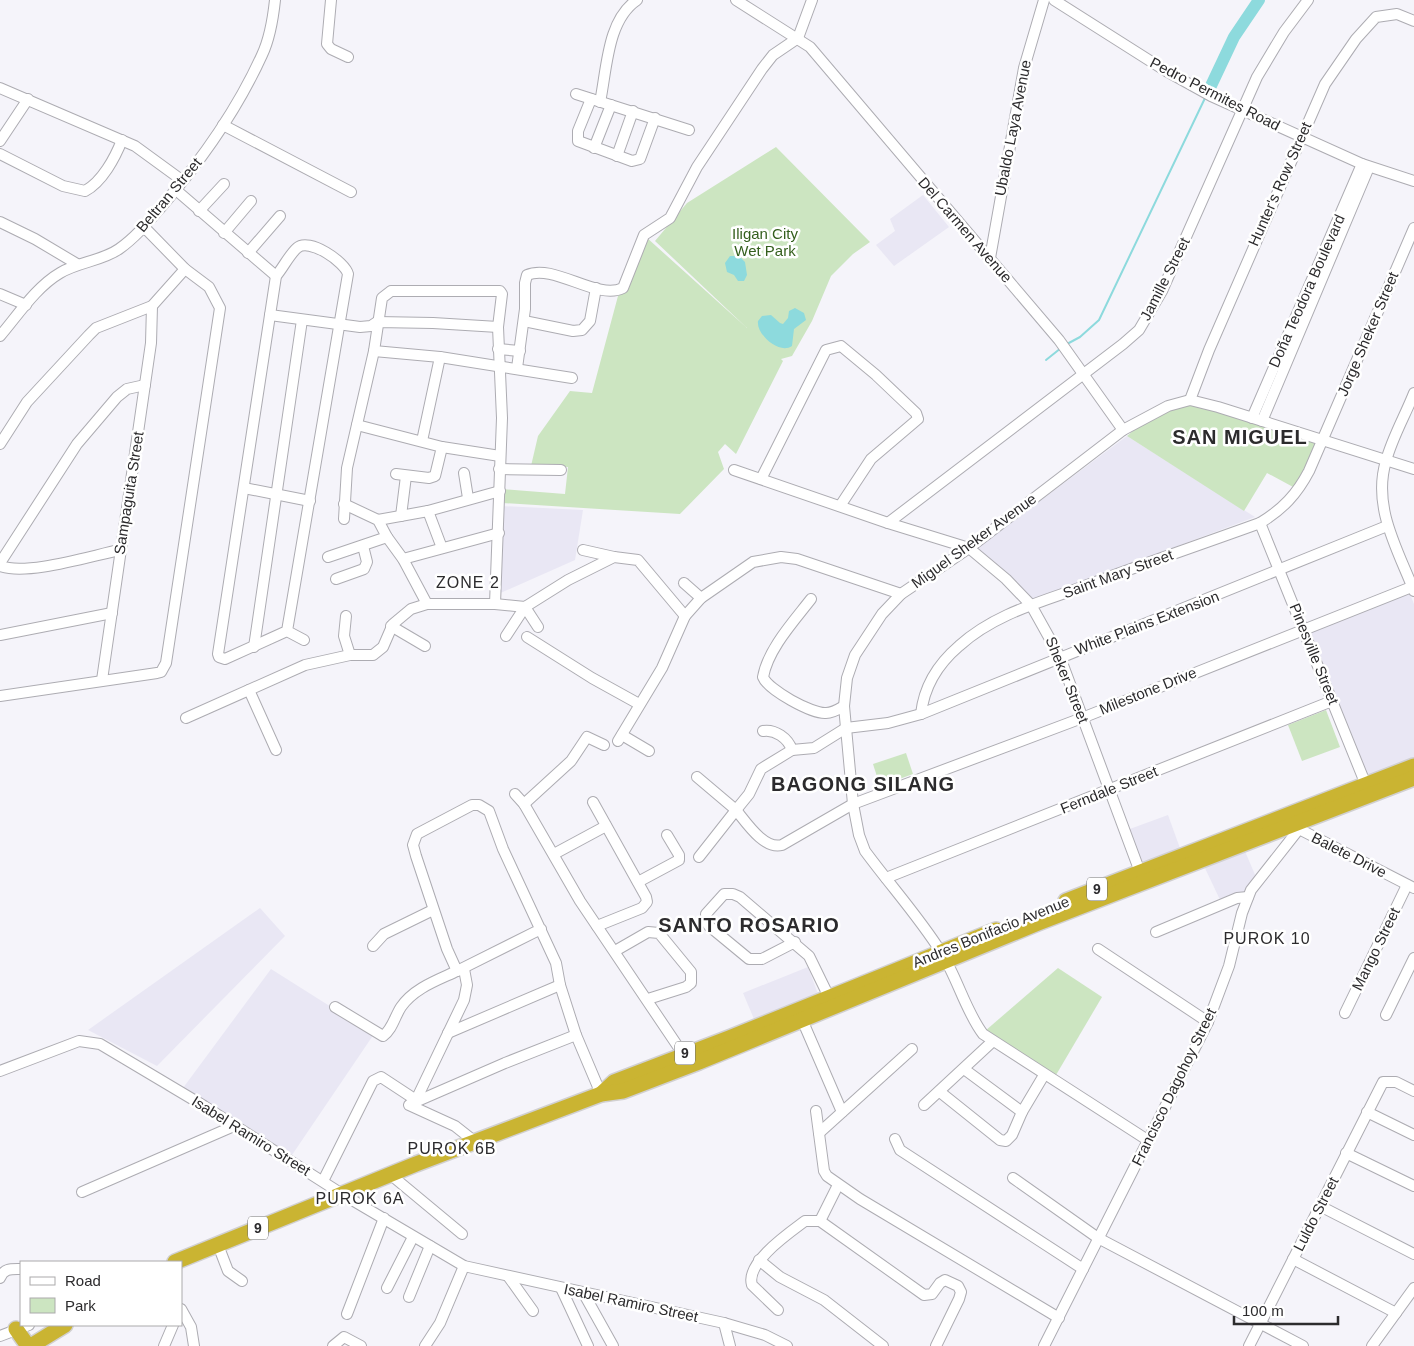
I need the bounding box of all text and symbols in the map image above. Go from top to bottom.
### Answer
street label: Pedro Permites Road [1147,53,1283,134]
street label: Ubaldo Laya Avenue [991,58,1034,197]
street label: Hunter's Row Street [1245,118,1315,248]
street label: Beltran Street [133,153,205,235]
street label: Del Carmen Avenue [915,174,1016,286]
street label: Doña Teodora Boulevard [1265,212,1348,370]
park label: Iligan City Wet Park [732,225,798,259]
street label: Jamille Street [1136,234,1193,323]
street label: Jorge Sheker Street [1334,268,1402,399]
district label: SAN MIGUEL [1172,426,1308,448]
street label: Sampaguita Street [110,429,147,556]
street label: Miguel Sheker Avenue [908,490,1039,592]
street label: Saint Mary Street [1060,545,1176,601]
district label: ZONE 2 [436,574,500,591]
street label: White Plains Extension [1072,587,1221,658]
street label: Pinesville Street [1286,601,1343,708]
street label: Sheker Street [1042,634,1093,726]
street label: Milestone Drive [1097,663,1199,718]
street label: Ferndale Street [1058,762,1161,817]
district label: BAGONG SILANG [771,773,955,795]
street label: Balete Drive [1309,828,1389,881]
road number: 9 [1087,878,1107,901]
street label: Andres Bonifacio Avenue [910,892,1072,971]
street label: Mango Street [1348,904,1403,993]
district label: SANTO ROSARIO [658,914,840,936]
district label: PUROK 10 [1223,930,1311,947]
street label: Francisco Dagohoy Street [1128,1004,1220,1168]
road number: 9 [675,1042,695,1064]
street label: Isabel Ramiro Street [189,1092,314,1179]
district label: PUROK 6B [408,1140,496,1157]
street label: Luldo Street [1290,1173,1342,1254]
district label: PUROK 6A [316,1190,404,1207]
road number: 9 [248,1216,268,1240]
legend [20,1261,182,1326]
text: Road [65,1272,101,1289]
street label: Isabel Ramiro Street [562,1280,701,1325]
scale bar [1234,1294,1338,1326]
text: Park [65,1297,96,1314]
text: 100 m [1242,1302,1284,1319]

